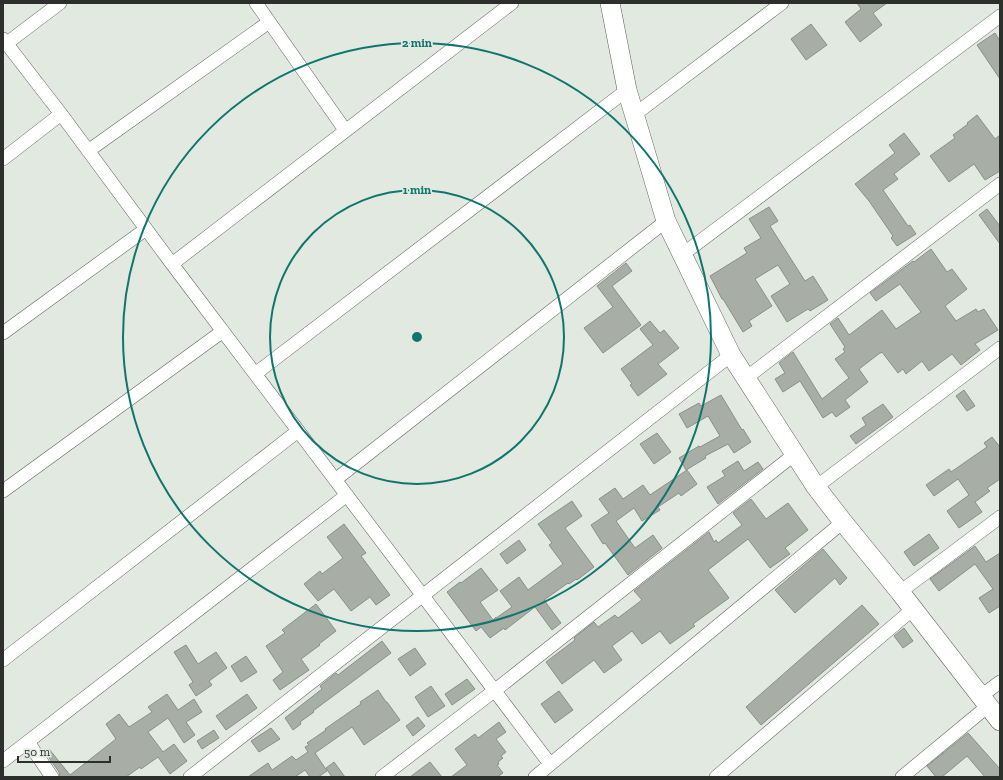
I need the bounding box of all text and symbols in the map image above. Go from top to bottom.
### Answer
text: 2 min [402,36,432,50]
text: 1 min [403,183,431,197]
centre of rings [410,330,424,344]
scale bar [18,738,110,764]
text: 50 m [24,745,51,759]

